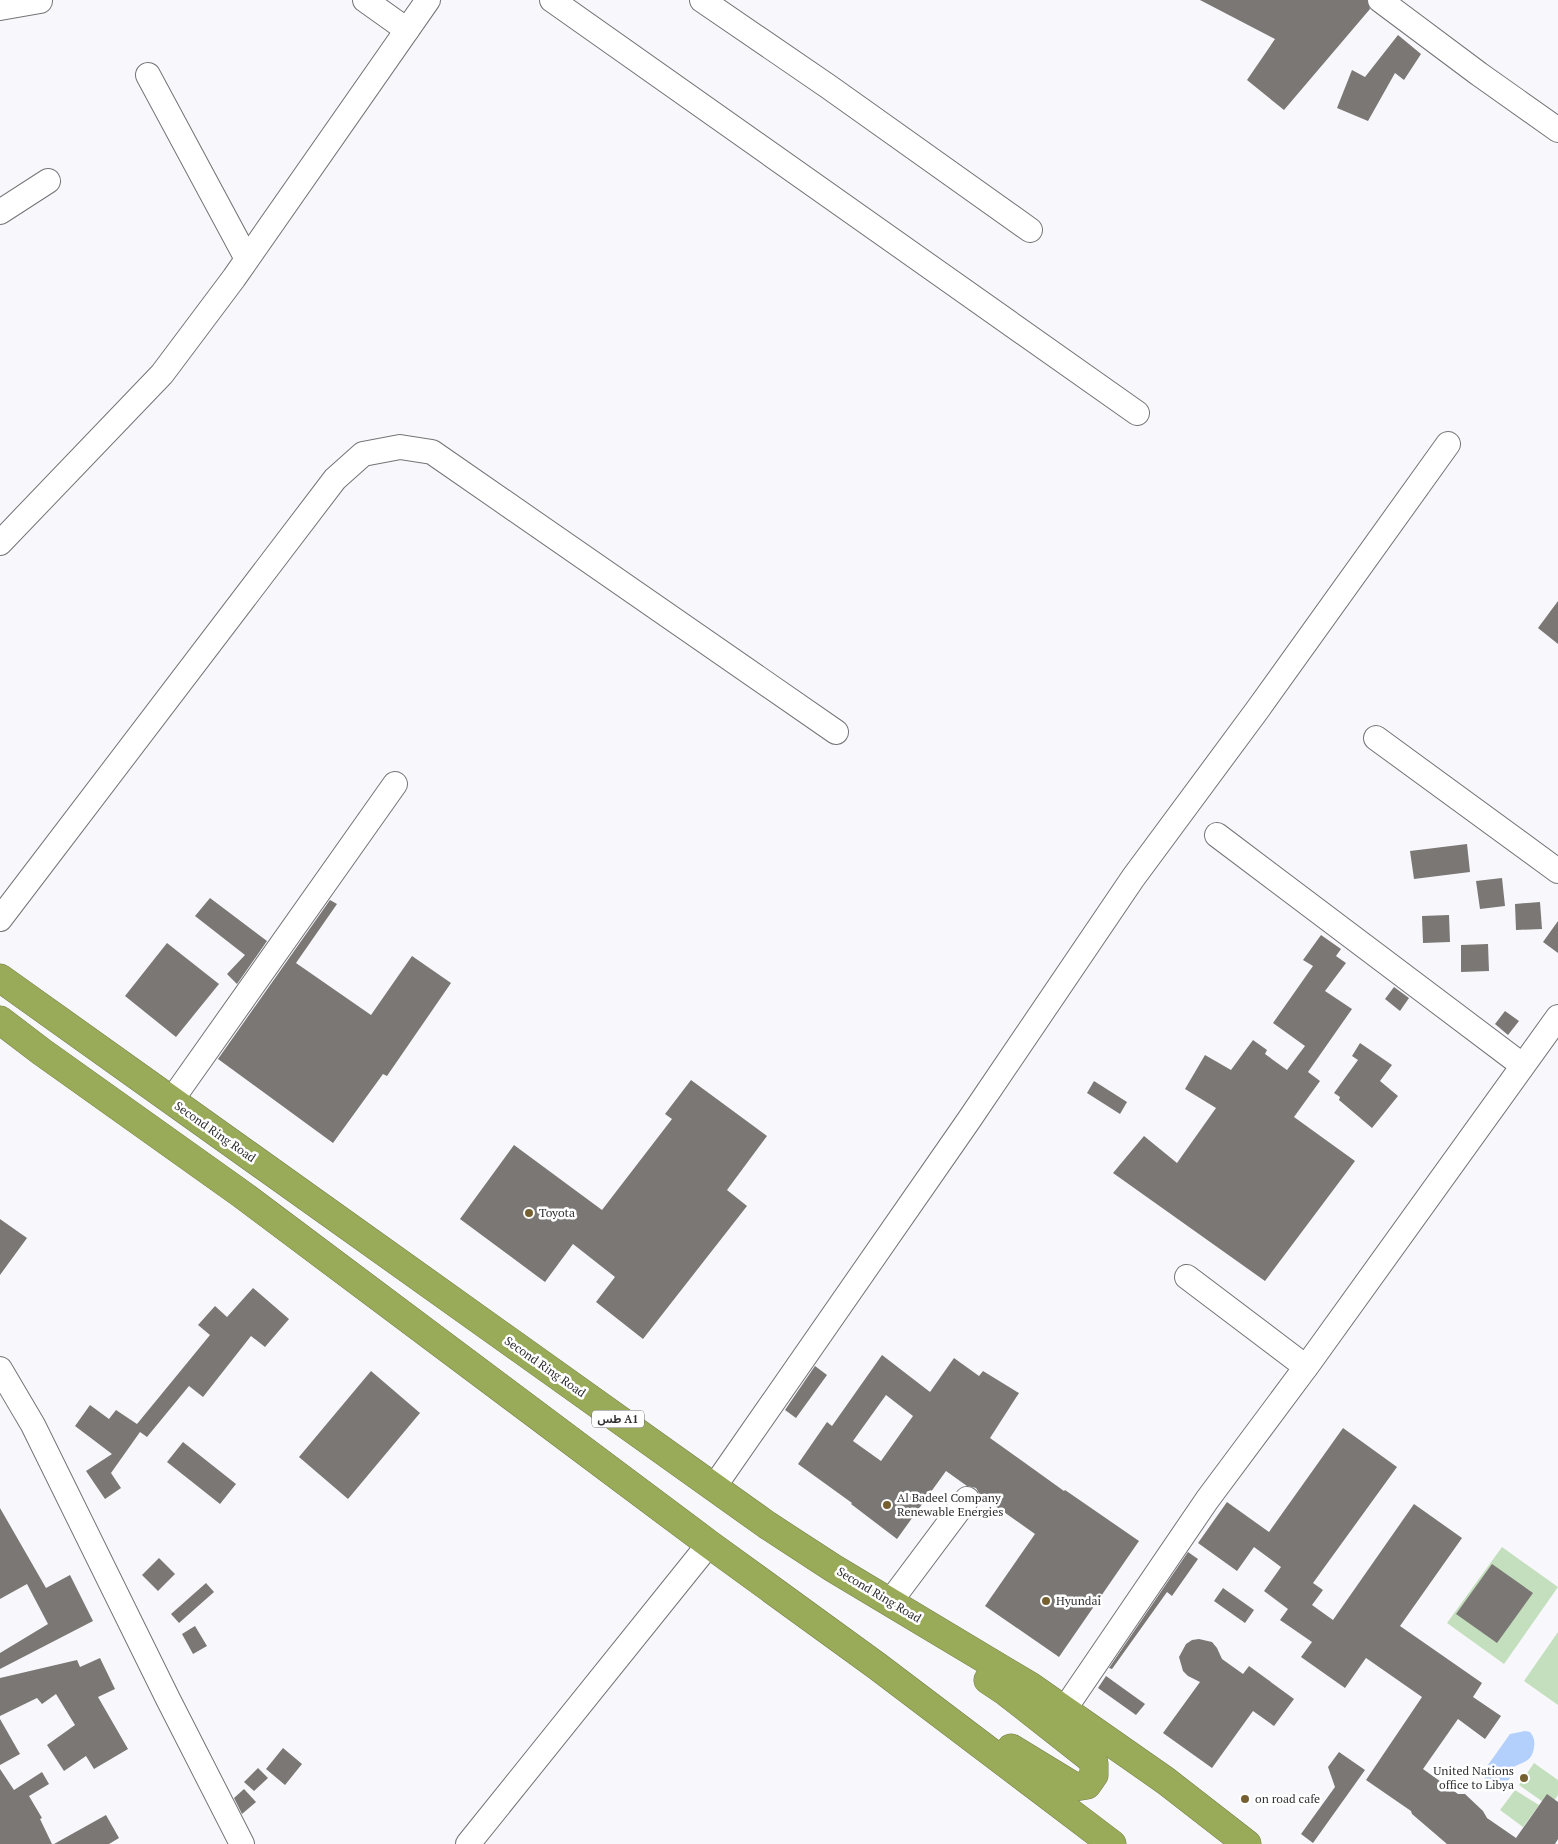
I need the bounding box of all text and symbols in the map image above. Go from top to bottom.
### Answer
street label: Second Ring Road [172,1098,259,1165]
place label: Toyota [539,1205,575,1220]
marker: Toyota [523,1207,535,1219]
street label: Second Ring Road [502,1333,589,1400]
road number: طس A1 [592,1410,644,1428]
place label: Al Badeel Company Renewable Energies [897,1490,1003,1519]
marker: Al Badeel Company Renewable Energies [881,1499,893,1511]
street label: Second Ring Road [834,1564,924,1626]
place label: Hyundai [1056,1593,1102,1608]
marker: Hyundai [1040,1595,1052,1607]
place label: United Nations office to Libya [1433,1763,1514,1792]
marker: United Nations office to Libya [1518,1772,1530,1784]
place label: on road cafe [1255,1791,1320,1806]
marker: on road cafe [1239,1793,1251,1805]

